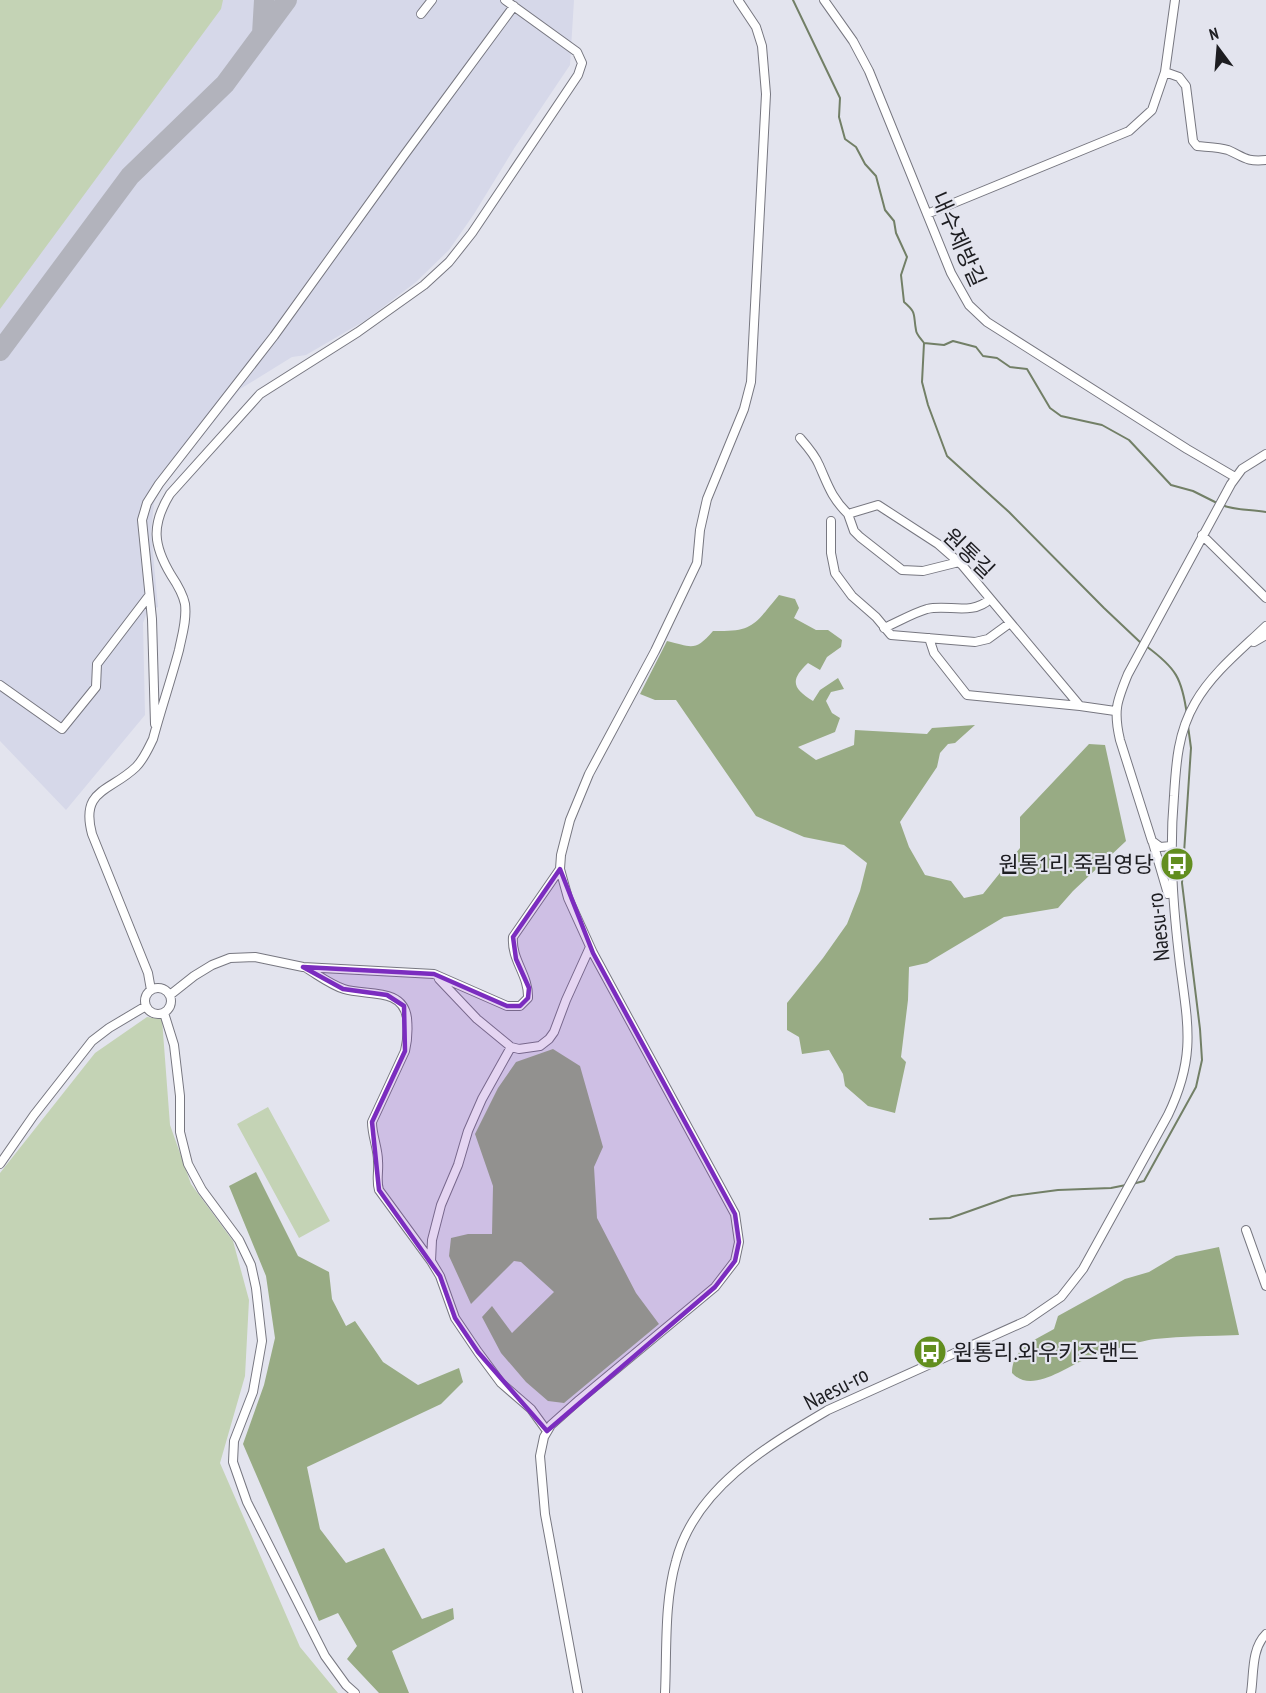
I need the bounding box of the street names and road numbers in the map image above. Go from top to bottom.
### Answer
street label: 내수제방길 [926,187,992,291]
street label: 원통길 [937,522,1001,584]
street label: Naesu-ro [1140,891,1176,963]
street label: Naesu-ro [799,1360,873,1416]

